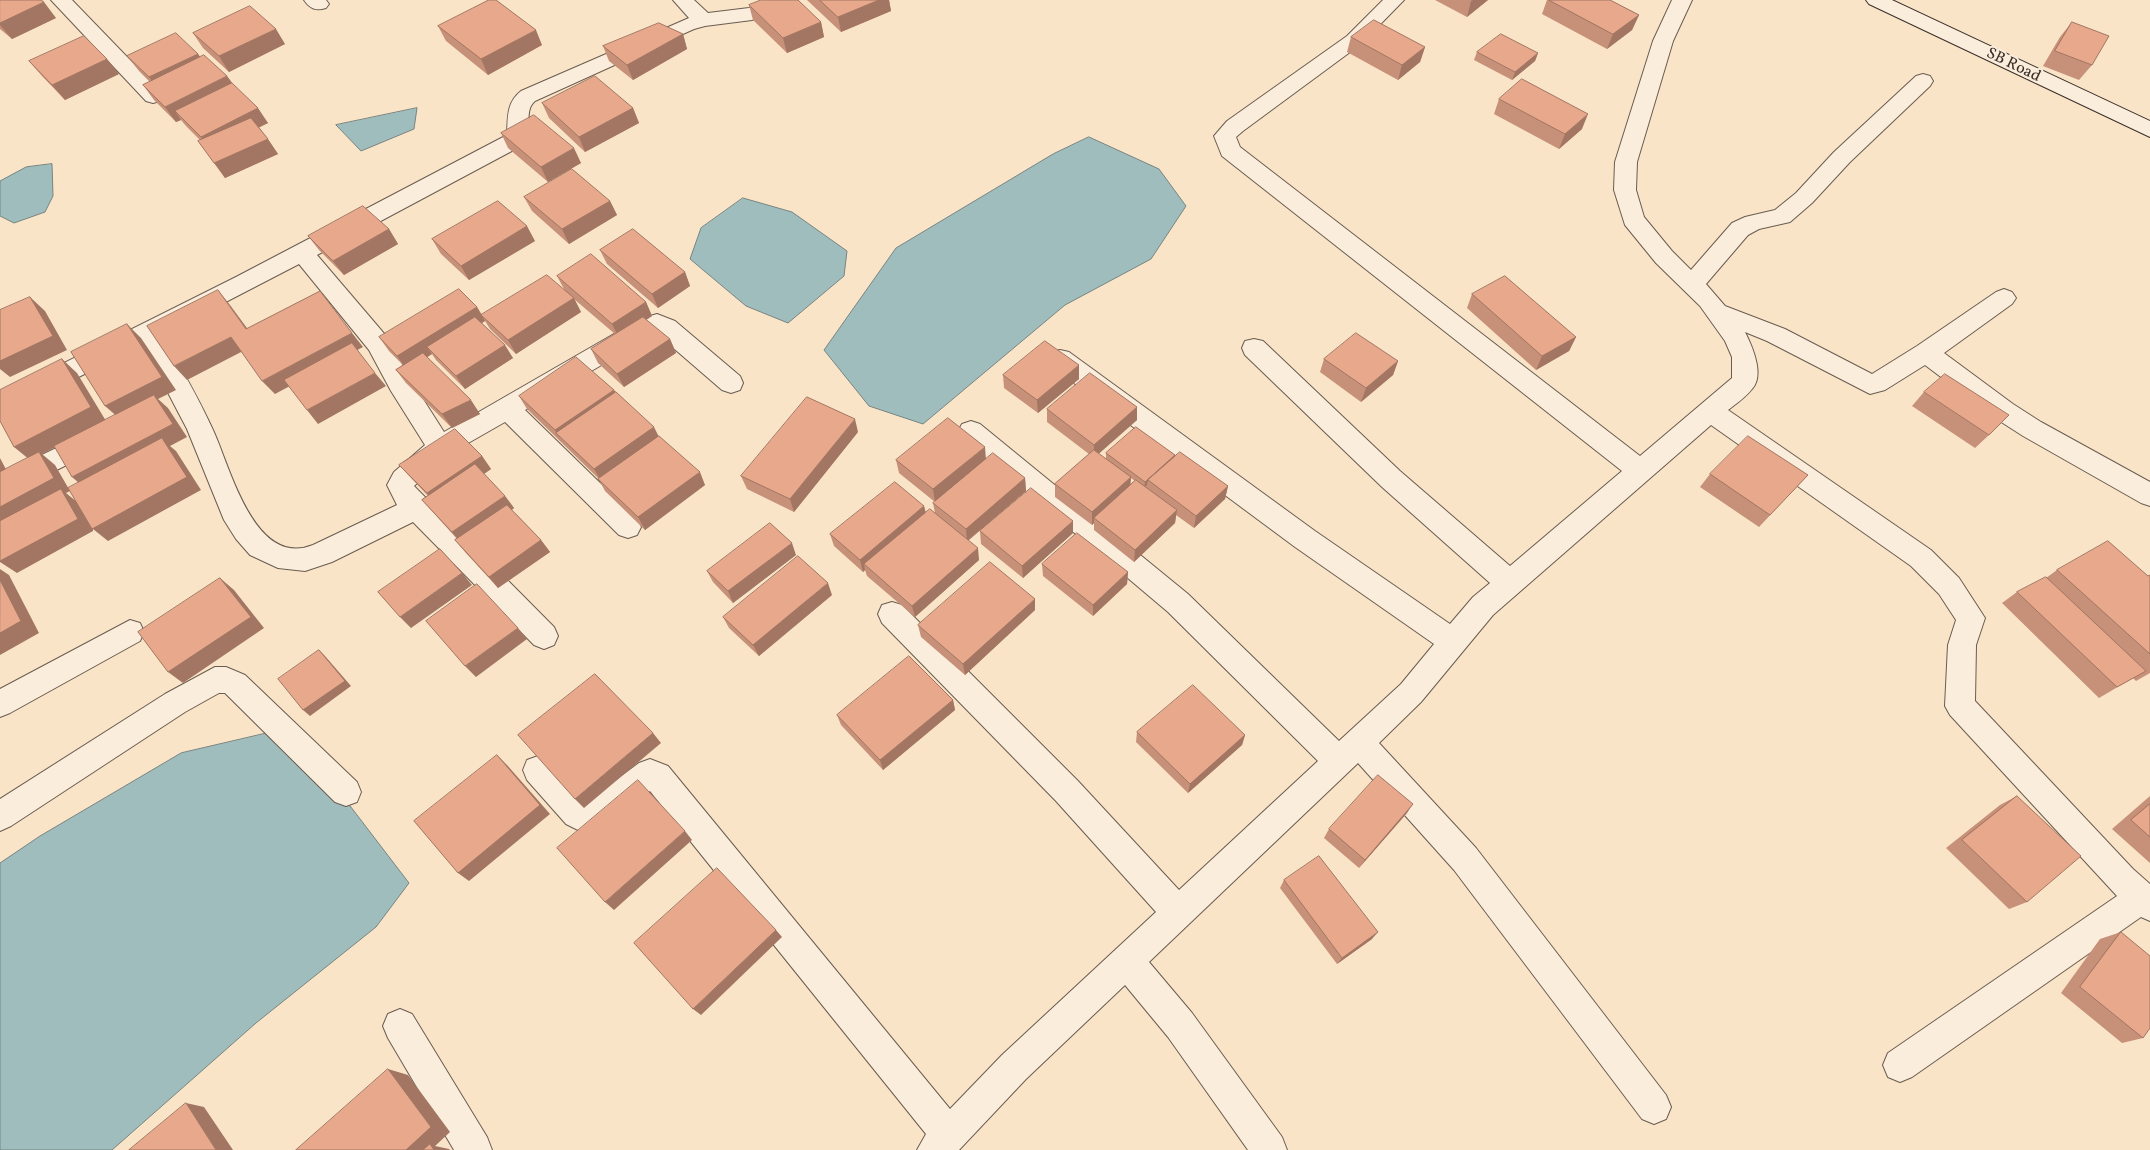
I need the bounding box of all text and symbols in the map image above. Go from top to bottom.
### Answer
street label: SB Road [1983,45,2043,87]

